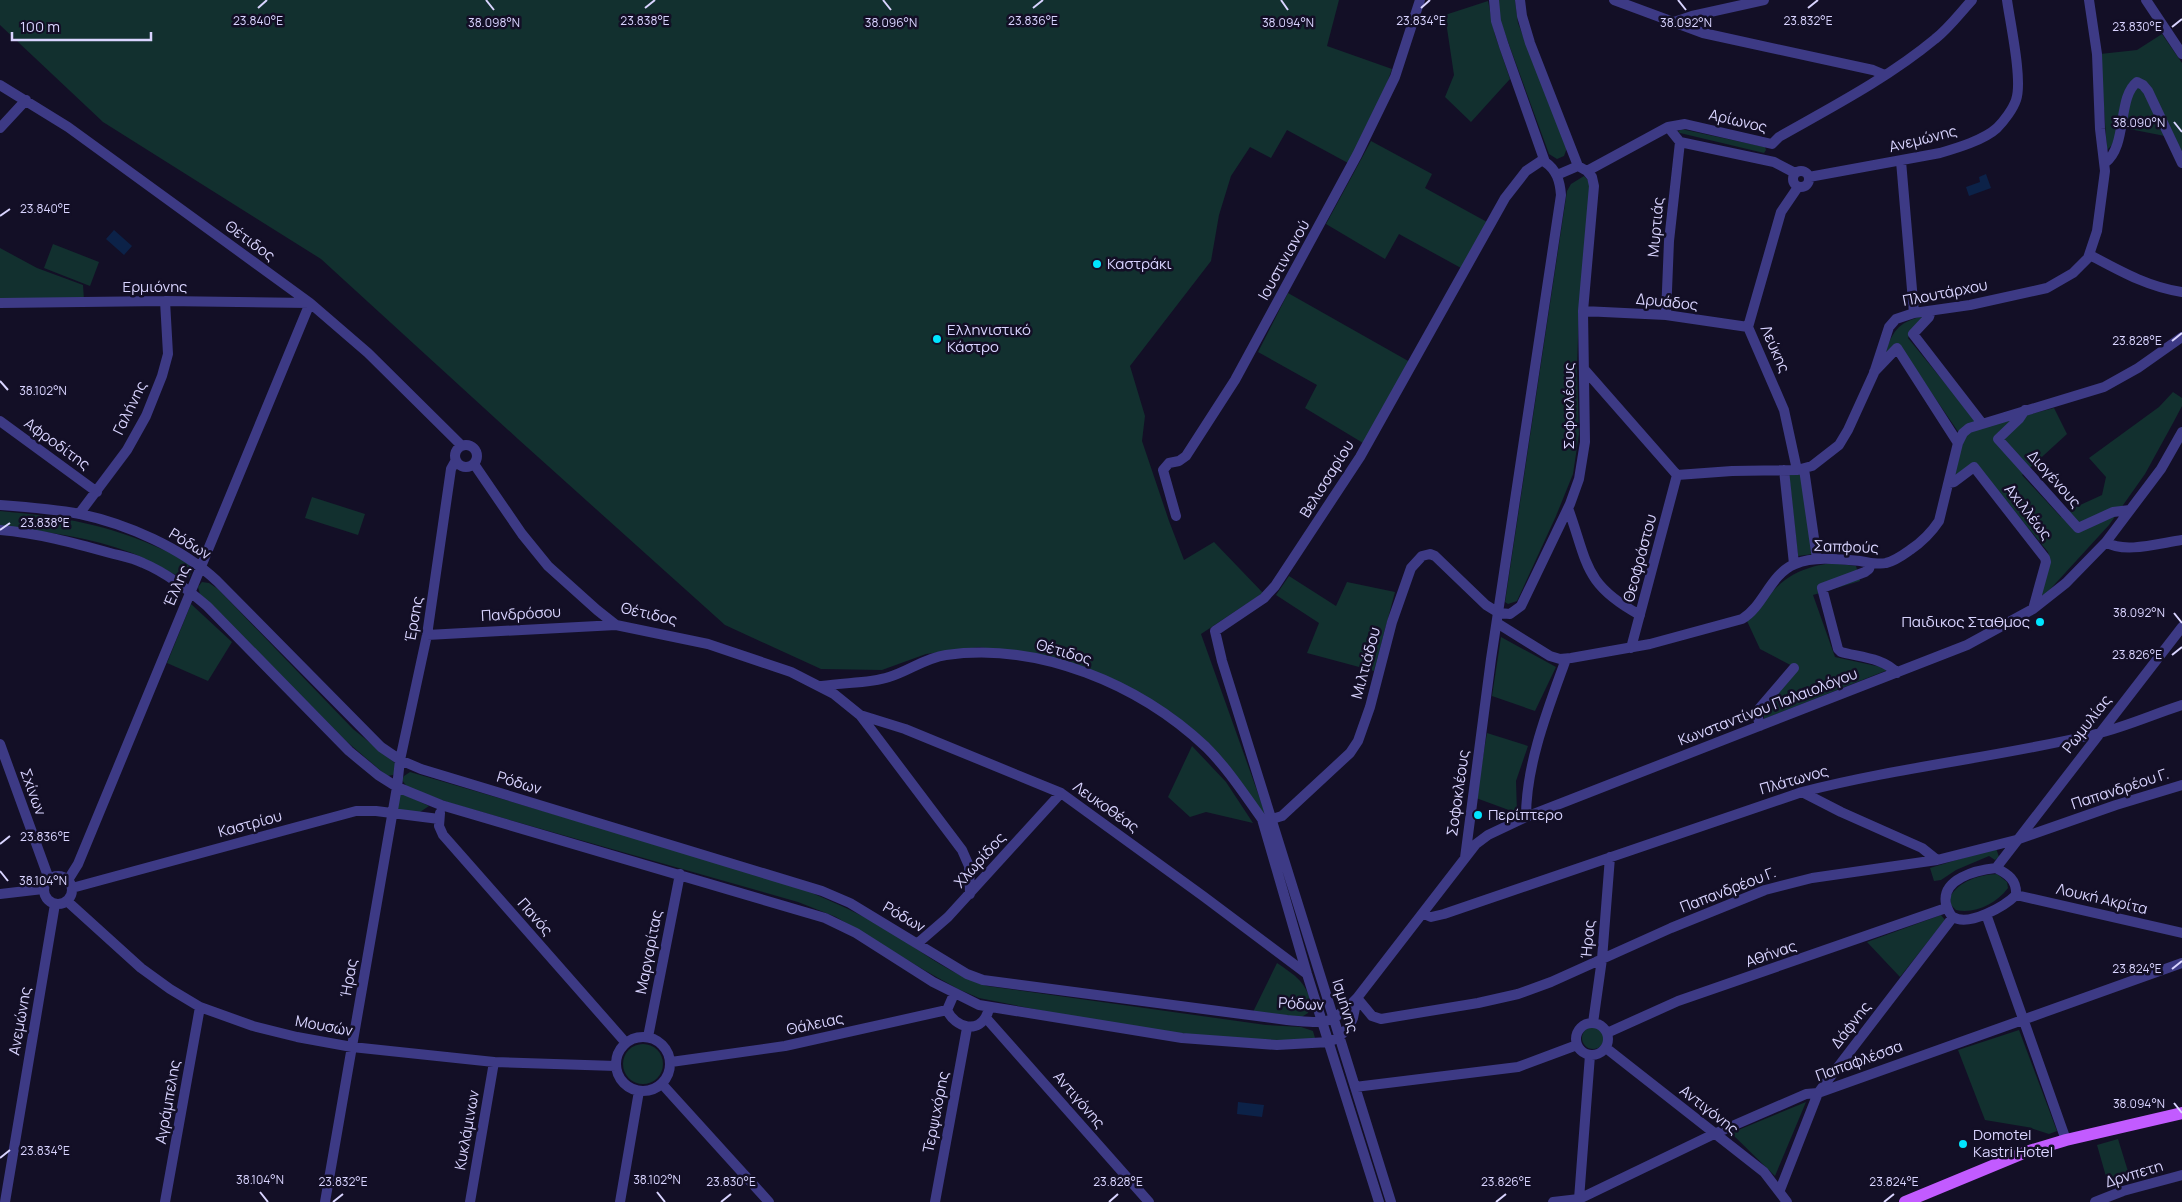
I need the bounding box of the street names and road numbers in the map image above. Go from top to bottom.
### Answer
street label: Αρίωνος [1707,104,1769,137]
street label: Ανεμώνης [1887,120,1959,157]
street label: Μυρτιάς [1642,196,1669,258]
street label: Θέτιδος [221,215,280,266]
street label: Ιουστινιανού [1253,216,1314,304]
street label: Πλουτάρχου [1901,274,1989,311]
street label: Ερμιόνης [123,276,187,297]
street label: Δρυάδος [1635,288,1699,315]
street label: Λεύκης [1756,322,1795,376]
street label: Σοφοκλέους [1558,362,1579,450]
street label: Γαλήνης [108,377,152,438]
street label: Αφροδίτης [20,413,95,475]
street label: Βελισσαρίου [1294,436,1359,522]
street label: Διογένους [2023,445,2086,512]
street label: Αχιλλέως [2000,479,2057,544]
street label: Θεοφράστου [1618,512,1661,604]
street label: Ρόδων [165,523,216,565]
street label: Σαπφούς [1813,535,1879,558]
street label: Έλλης [158,562,195,610]
street label: Έρσης [399,595,428,643]
street label: Θέτιδος [619,597,679,630]
street label: Πανδρόσου [480,601,562,626]
street label: Μιλτιάδου [1346,625,1385,701]
street label: Θέτιδος [1034,634,1095,669]
street label: Κωνσταντίνου Παλαιολόγου [1675,663,1861,750]
street label: Ρωμυλίας [2057,690,2116,757]
street label: Σοφοκλέους [1441,748,1474,837]
street label: Πλάτωνος [1757,760,1831,799]
street label: Παπανδρέου Γ. [2068,763,2171,814]
street label: Σχίνων [15,765,52,819]
street label: Ρόδων [494,766,544,799]
street label: Λευκοθέας [1069,776,1143,837]
street label: Καστρίου [216,805,284,842]
street label: Χλωρίδος [949,827,1010,892]
street label: Παπανδρέου Γ. [1677,862,1779,918]
street label: Λουκή Ακρίτα [2054,878,2150,919]
street label: Πανός [513,893,558,940]
street label: Ρόδων [879,896,930,937]
street label: Μαργαρίτας [630,908,667,996]
street label: Ήρας [1575,919,1600,959]
street label: Αθήνας [1742,935,1799,972]
street label: Ήρας [335,957,362,999]
street label: Ισμήνης [1327,976,1364,1035]
street label: Ανεμώνης [3,985,36,1057]
street label: Ρόδων [1278,992,1325,1015]
street label: Δάφνης [1826,997,1876,1052]
street label: Θάλειας [784,1007,845,1040]
street label: Μουσών [294,1010,355,1041]
street label: Παπαφλέσσα [1812,1035,1905,1086]
street label: Αγράμπελης [150,1058,185,1146]
street label: Αντιγόνης [1049,1067,1110,1133]
street label: Τερψιχόρης [917,1069,954,1154]
street label: Αντιγόνης [1675,1080,1743,1139]
street label: Κυκλάμινων [449,1088,484,1172]
street label: Δρνπετη [2102,1155,2166,1192]

